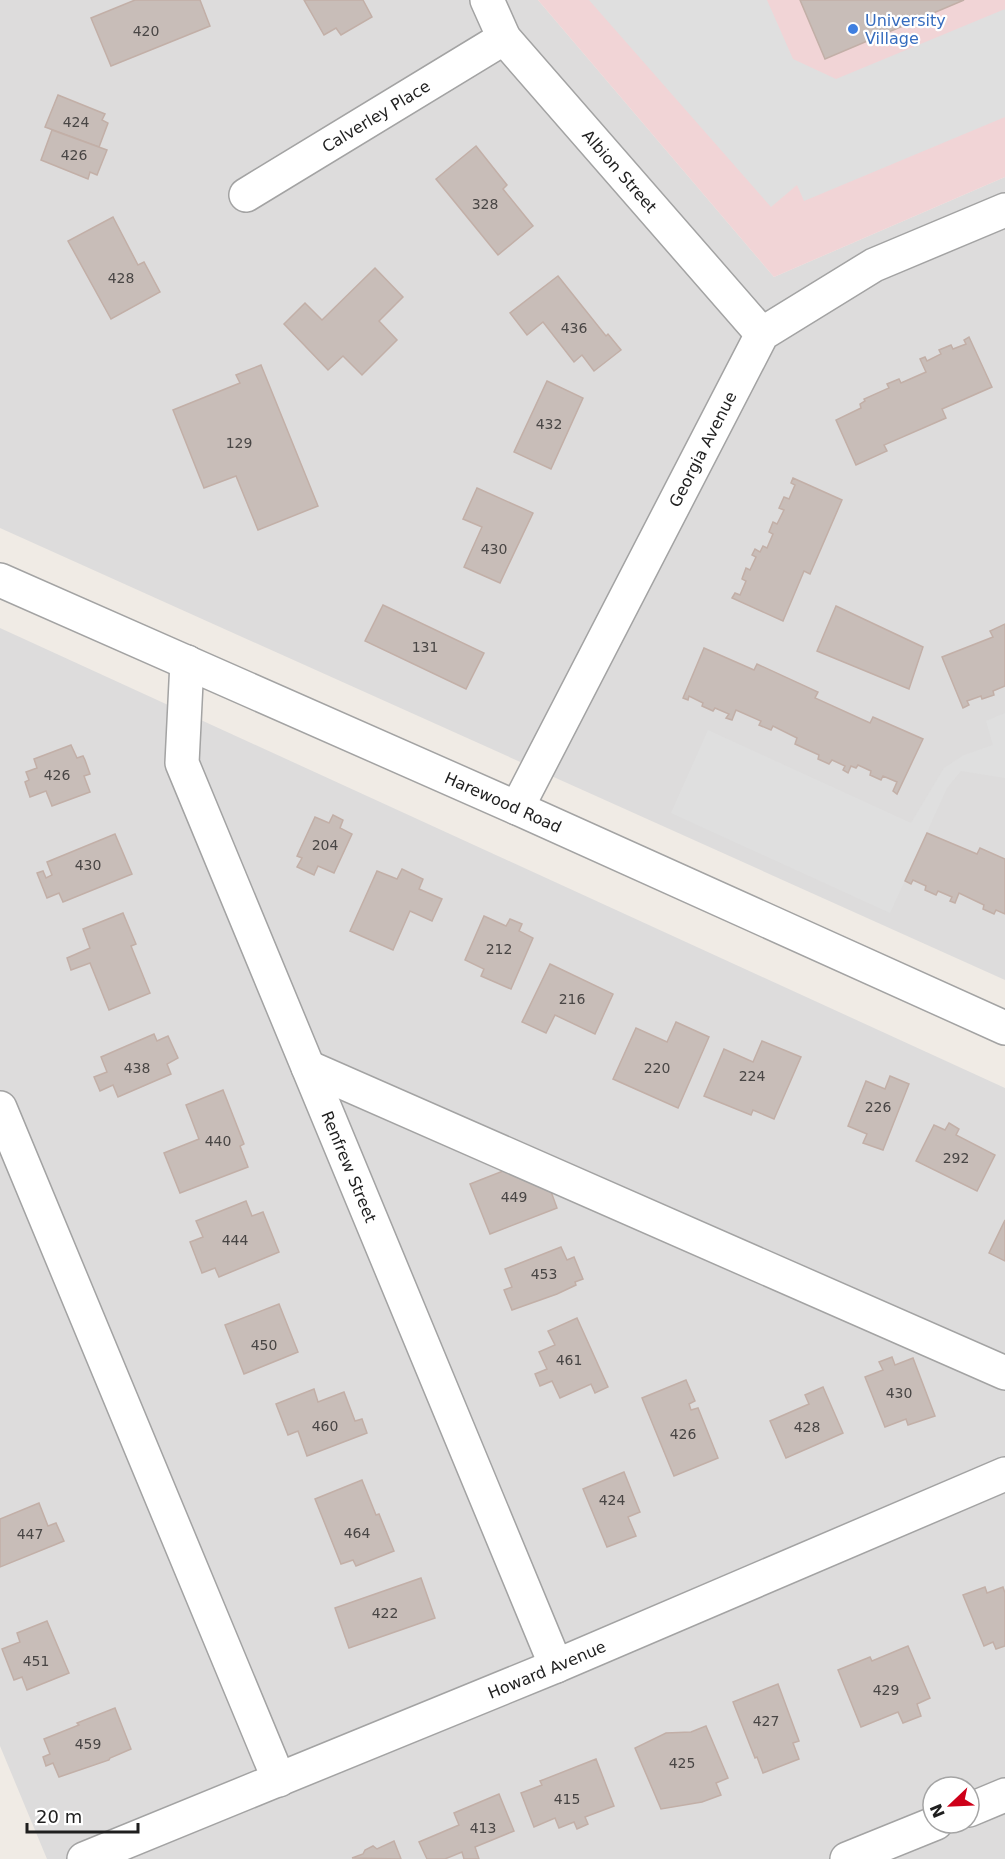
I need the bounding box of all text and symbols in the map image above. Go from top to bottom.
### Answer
place label: University Village [865,11,946,48]
marker: University Village [846,22,860,36]
house number: 420 [133,23,159,39]
street label: Calverley Place [318,76,433,156]
house number: 424 [63,114,89,130]
street label: Albion Street [579,126,661,216]
house number: 426 [61,147,87,163]
house number: 328 [472,196,498,212]
house number: 428 [108,270,134,286]
house number: 436 [561,320,587,336]
street label: Georgia Avenue [665,388,740,510]
house number: 432 [536,416,562,432]
house number: 129 [226,435,252,451]
house number: 430 [481,541,507,557]
house number: 131 [412,639,438,655]
house number: 426 [44,767,70,783]
street label: Harewood Road [442,768,565,836]
house number: 204 [312,837,338,853]
house number: 430 [75,857,101,873]
house number: 212 [486,941,512,957]
house number: 216 [559,991,585,1007]
house number: 438 [124,1060,150,1076]
house number: 220 [644,1060,670,1076]
house number: 224 [739,1068,765,1084]
house number: 226 [865,1099,891,1115]
street label: Renfrew Street [318,1108,381,1225]
house number: 440 [205,1133,231,1149]
house number: 292 [943,1150,969,1166]
house number: 449 [501,1189,527,1205]
house number: 444 [222,1232,248,1248]
house number: 453 [531,1266,557,1282]
house number: 450 [251,1337,277,1353]
house number: 461 [556,1352,582,1368]
house number: 430 [886,1385,912,1401]
house number: 460 [312,1418,338,1434]
house number: 428 [794,1419,820,1435]
house number: 426 [670,1426,696,1442]
house number: 424 [599,1492,625,1508]
house number: 464 [344,1525,370,1541]
house number: 447 [17,1526,43,1542]
house number: 422 [372,1605,398,1621]
street label: Howard Avenue [485,1636,608,1702]
house number: 451 [23,1653,49,1669]
house number: 429 [873,1682,899,1698]
house number: 427 [753,1713,779,1729]
house number: 459 [75,1736,101,1752]
house number: 425 [669,1755,695,1771]
north arrow [921,1775,981,1835]
house number: 415 [554,1791,580,1807]
scale bar [27,1796,138,1834]
text: N [926,1801,949,1821]
text: 20 m [36,1806,82,1827]
house number: 413 [470,1820,496,1836]

